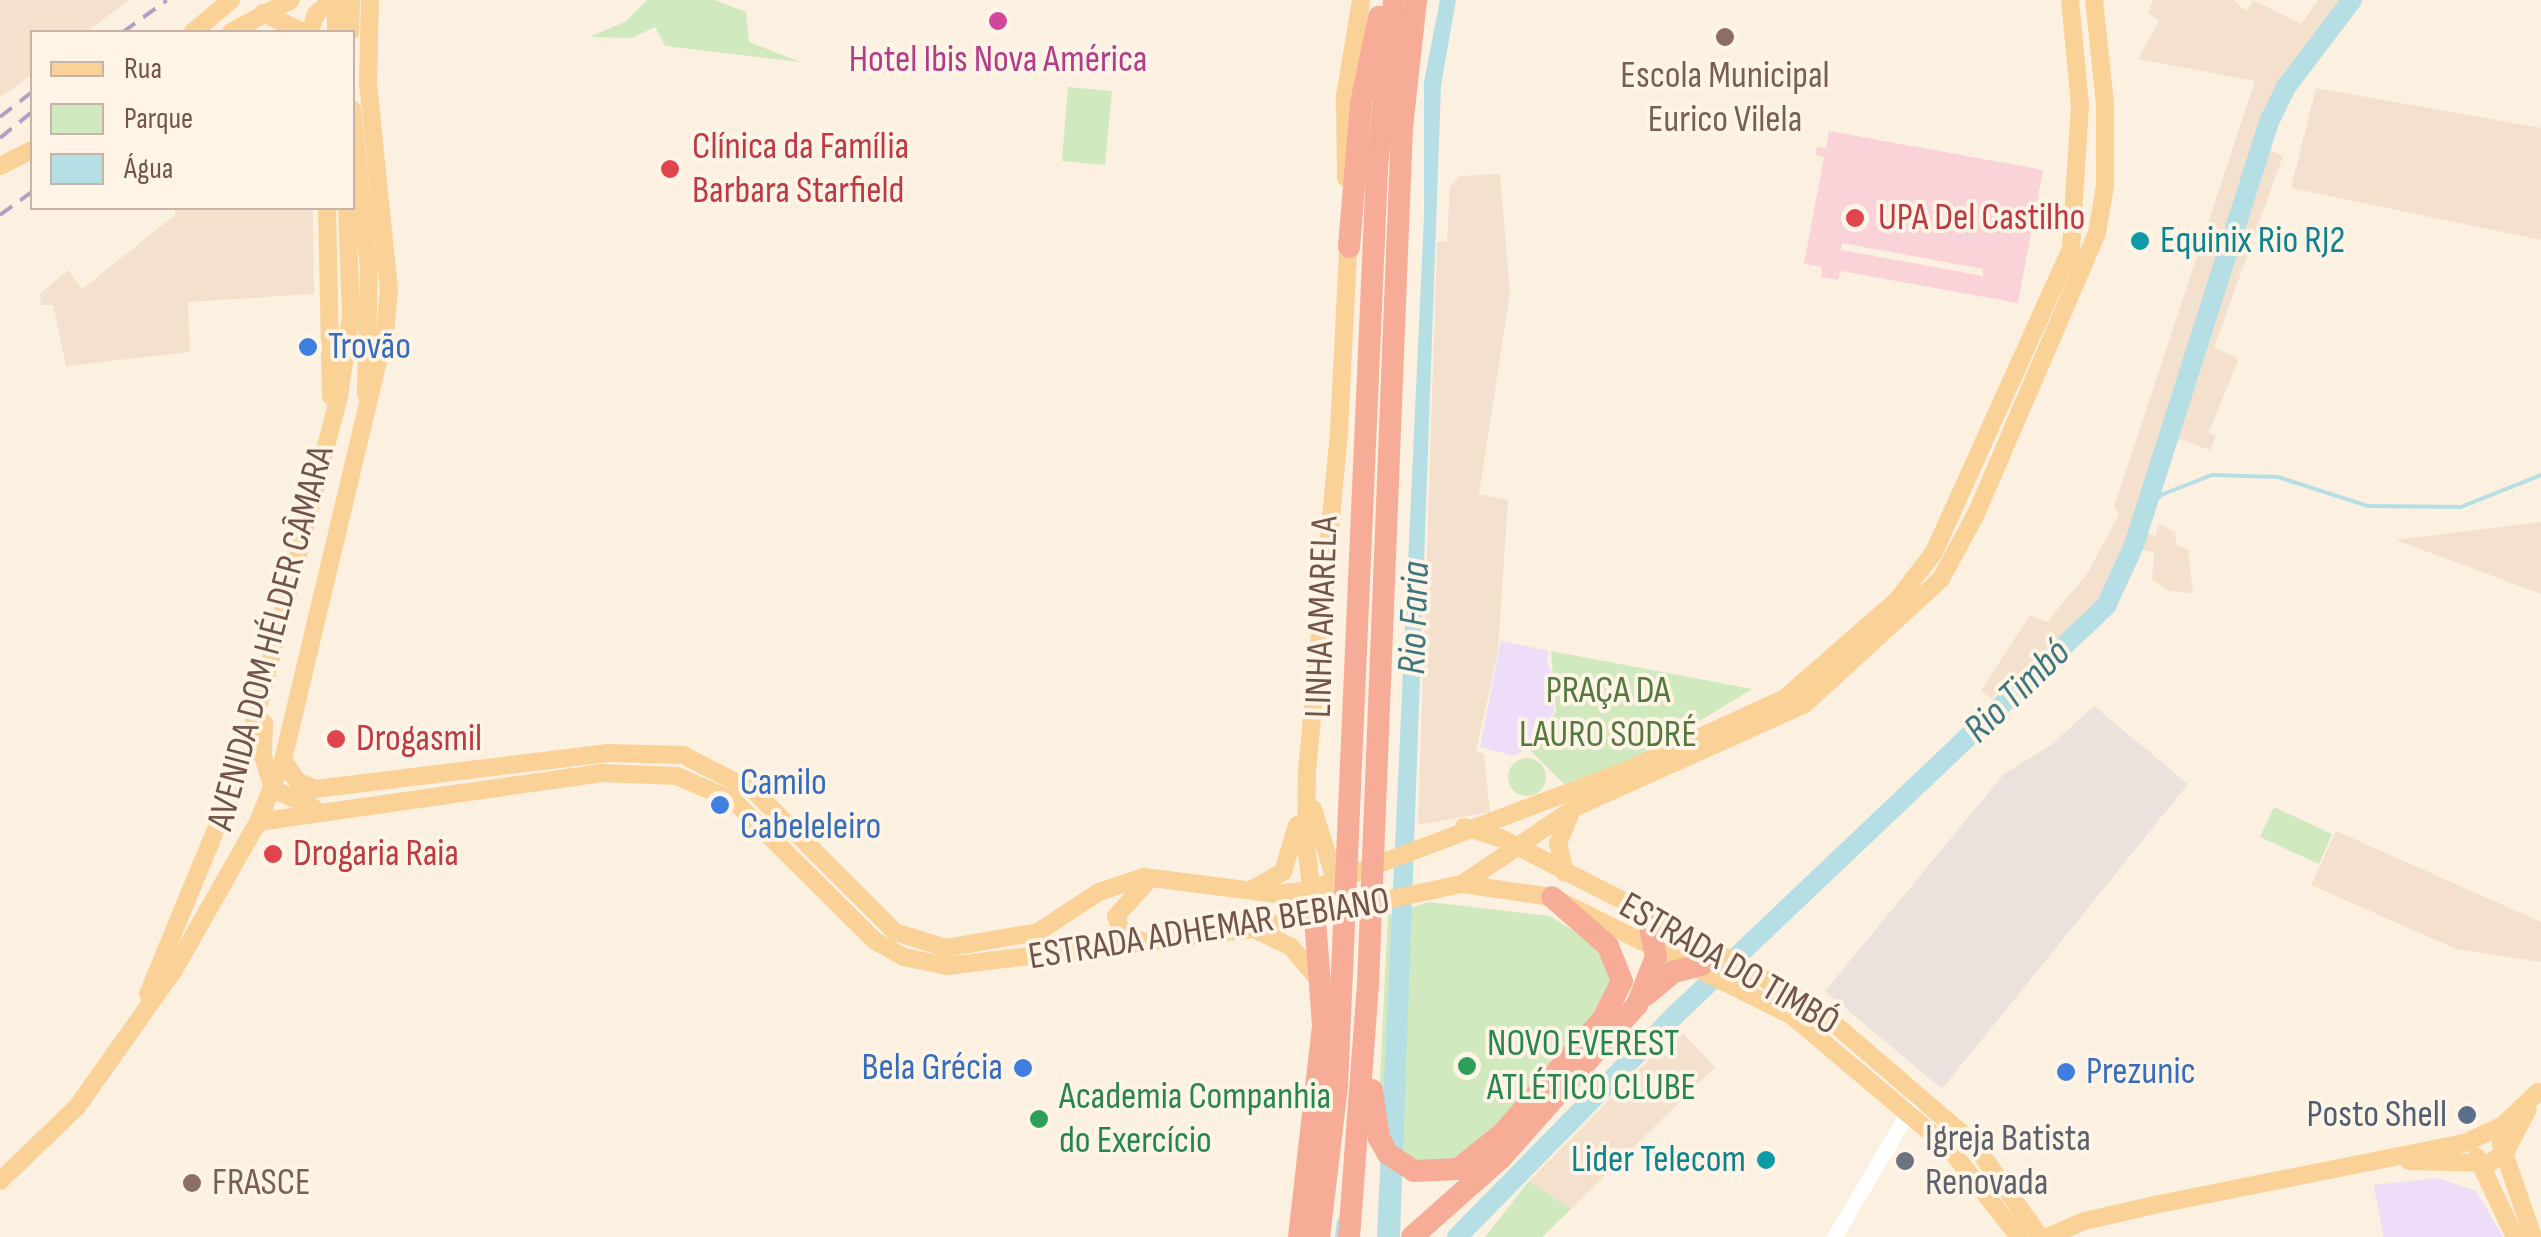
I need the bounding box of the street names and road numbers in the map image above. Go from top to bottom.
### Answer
street label: AVENIDA DOM HÉLDER CÂMARA [198,441,344,835]
street label: LINHA AMARELA [1296,515,1348,719]
street label: ESTRADA ADHEMAR BEBIANO [1025,878,1393,980]
street label: ESTRADA DO TIMBÓ [1611,883,1847,1045]

